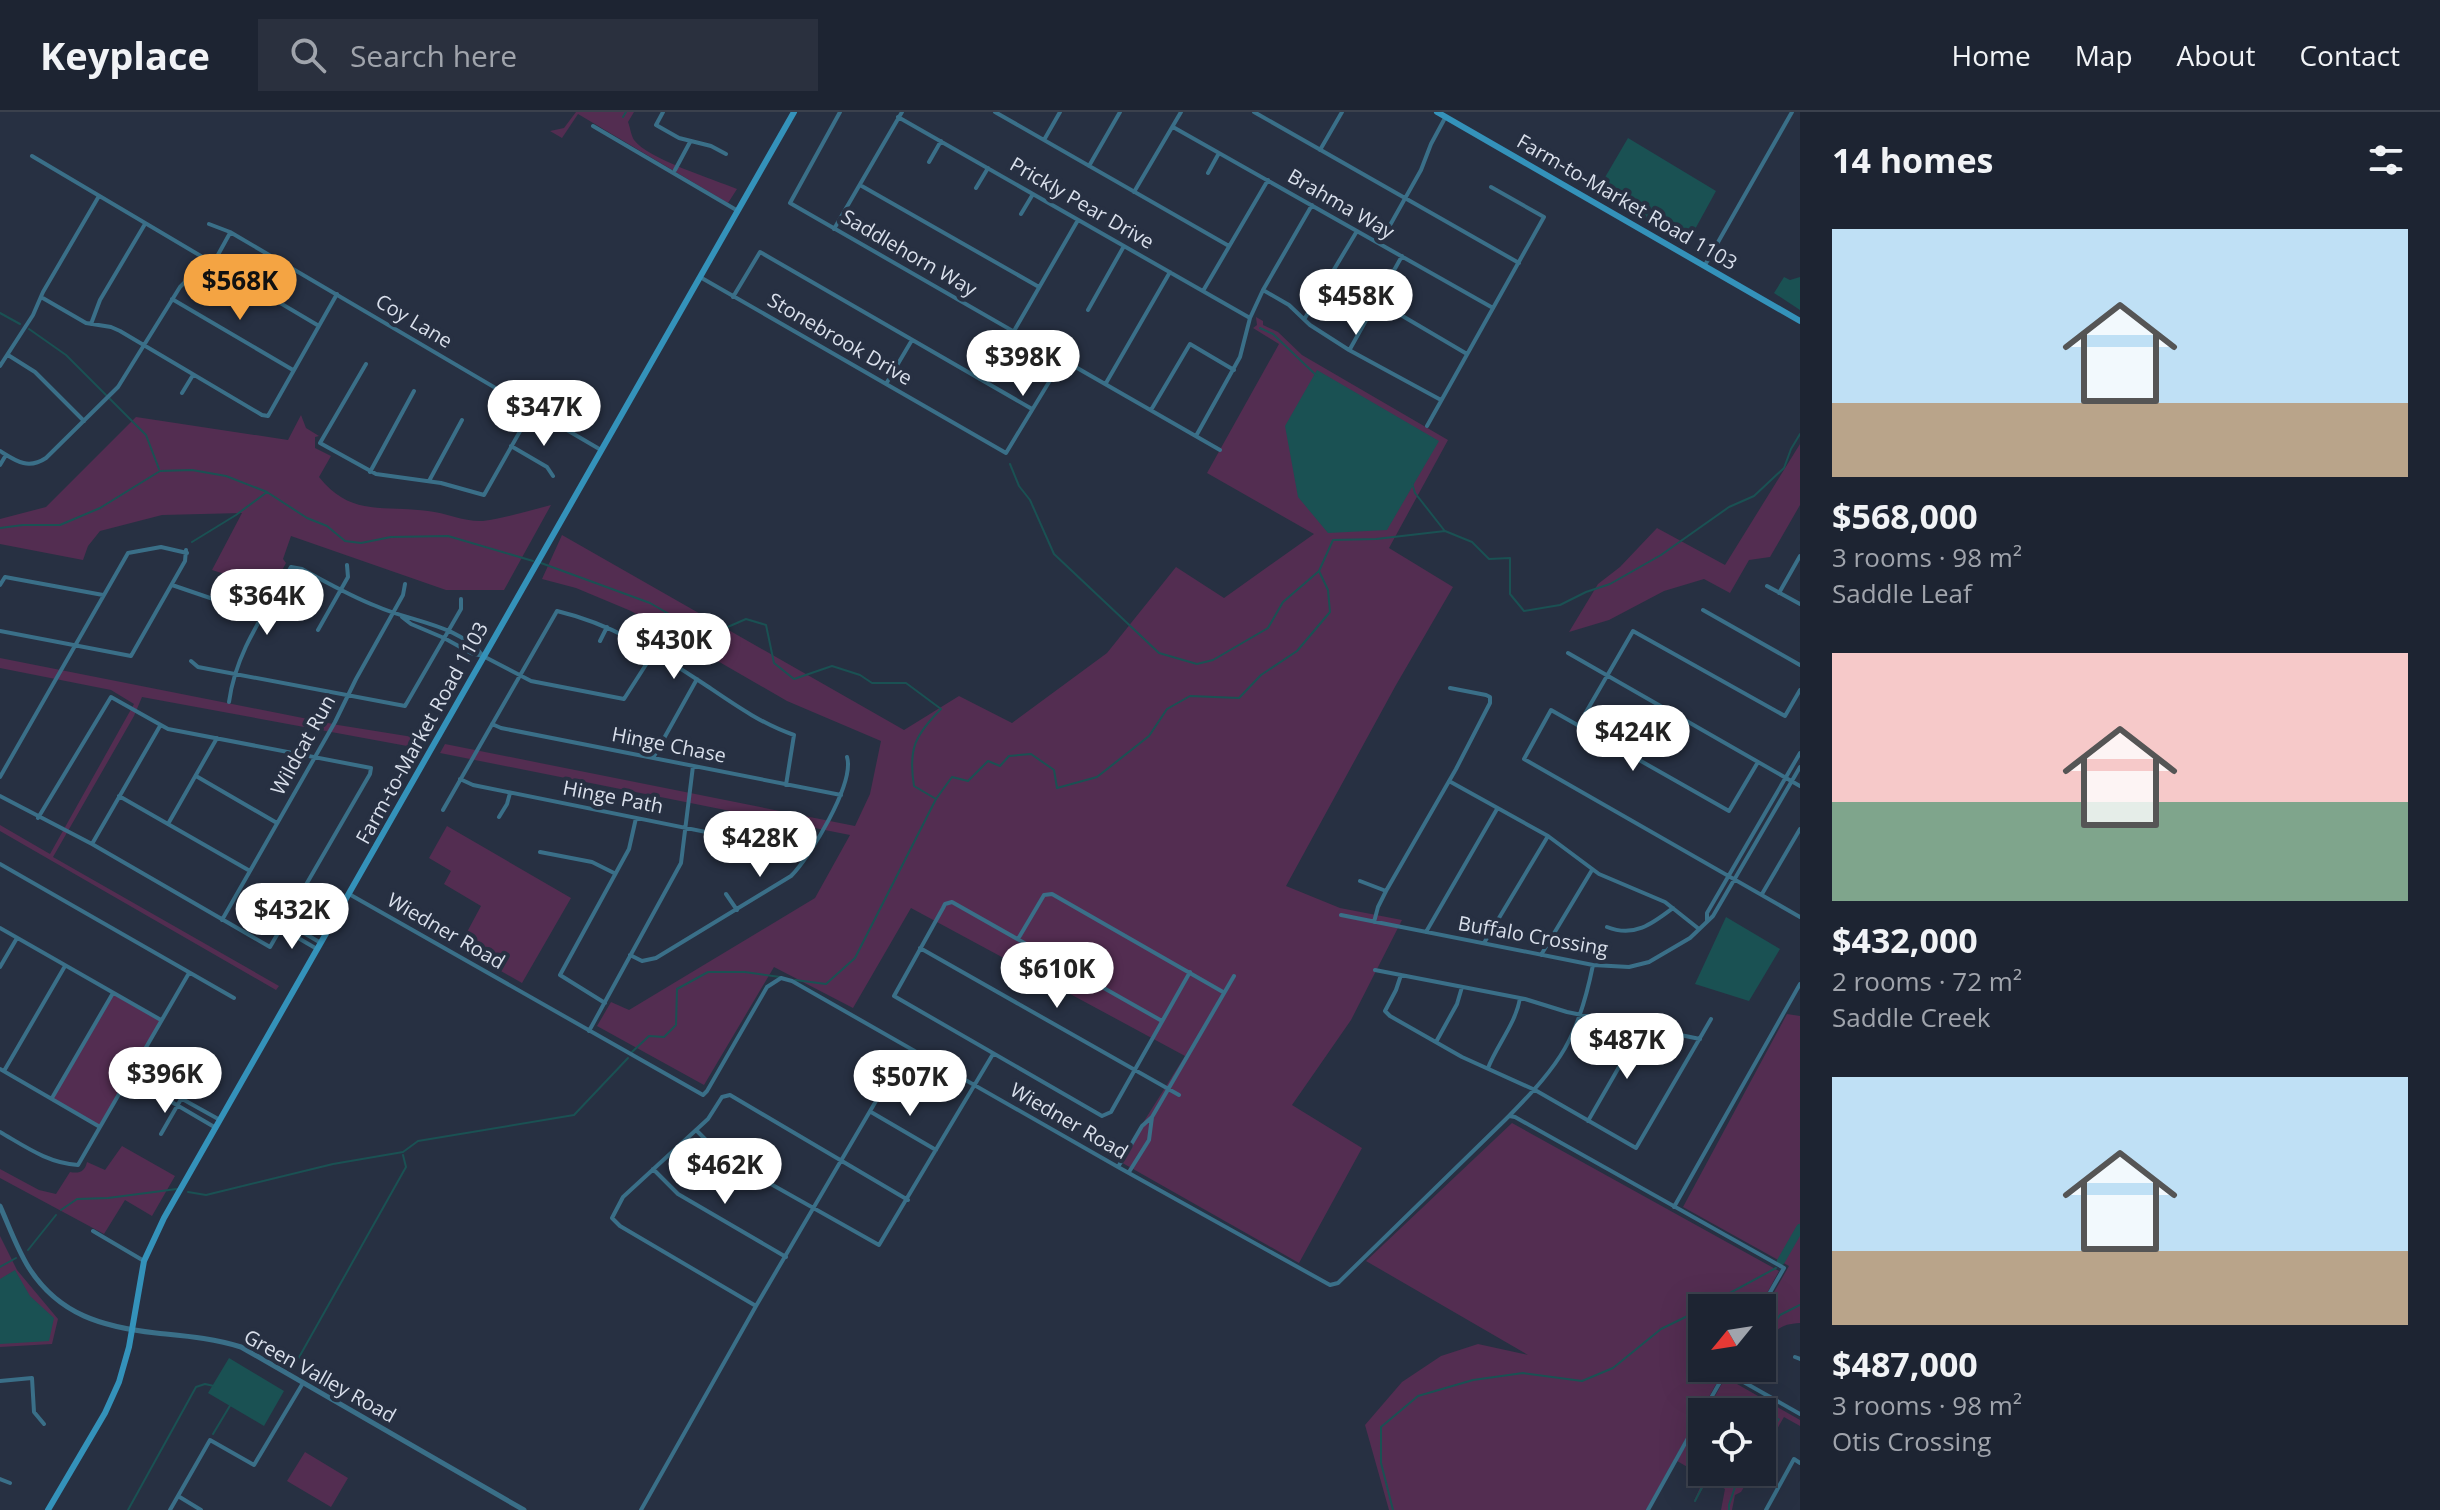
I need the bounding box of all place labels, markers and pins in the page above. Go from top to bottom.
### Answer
pin: $568K [184,254,296,322]
pin: $458K [1300,269,1412,337]
pin: $398K [967,330,1079,398]
pin: $347K [488,380,600,448]
pin: $364K [211,569,323,637]
pin: $430K [618,613,730,681]
pin: $424K [1577,705,1689,773]
pin: $428K [704,811,816,879]
pin: $432K [236,883,348,951]
pin: $610K [1001,942,1113,1010]
pin: $487K [1571,1013,1683,1081]
pin: $396K [109,1047,221,1115]
pin: $507K [854,1050,966,1118]
pin: $462K [669,1138,781,1206]

